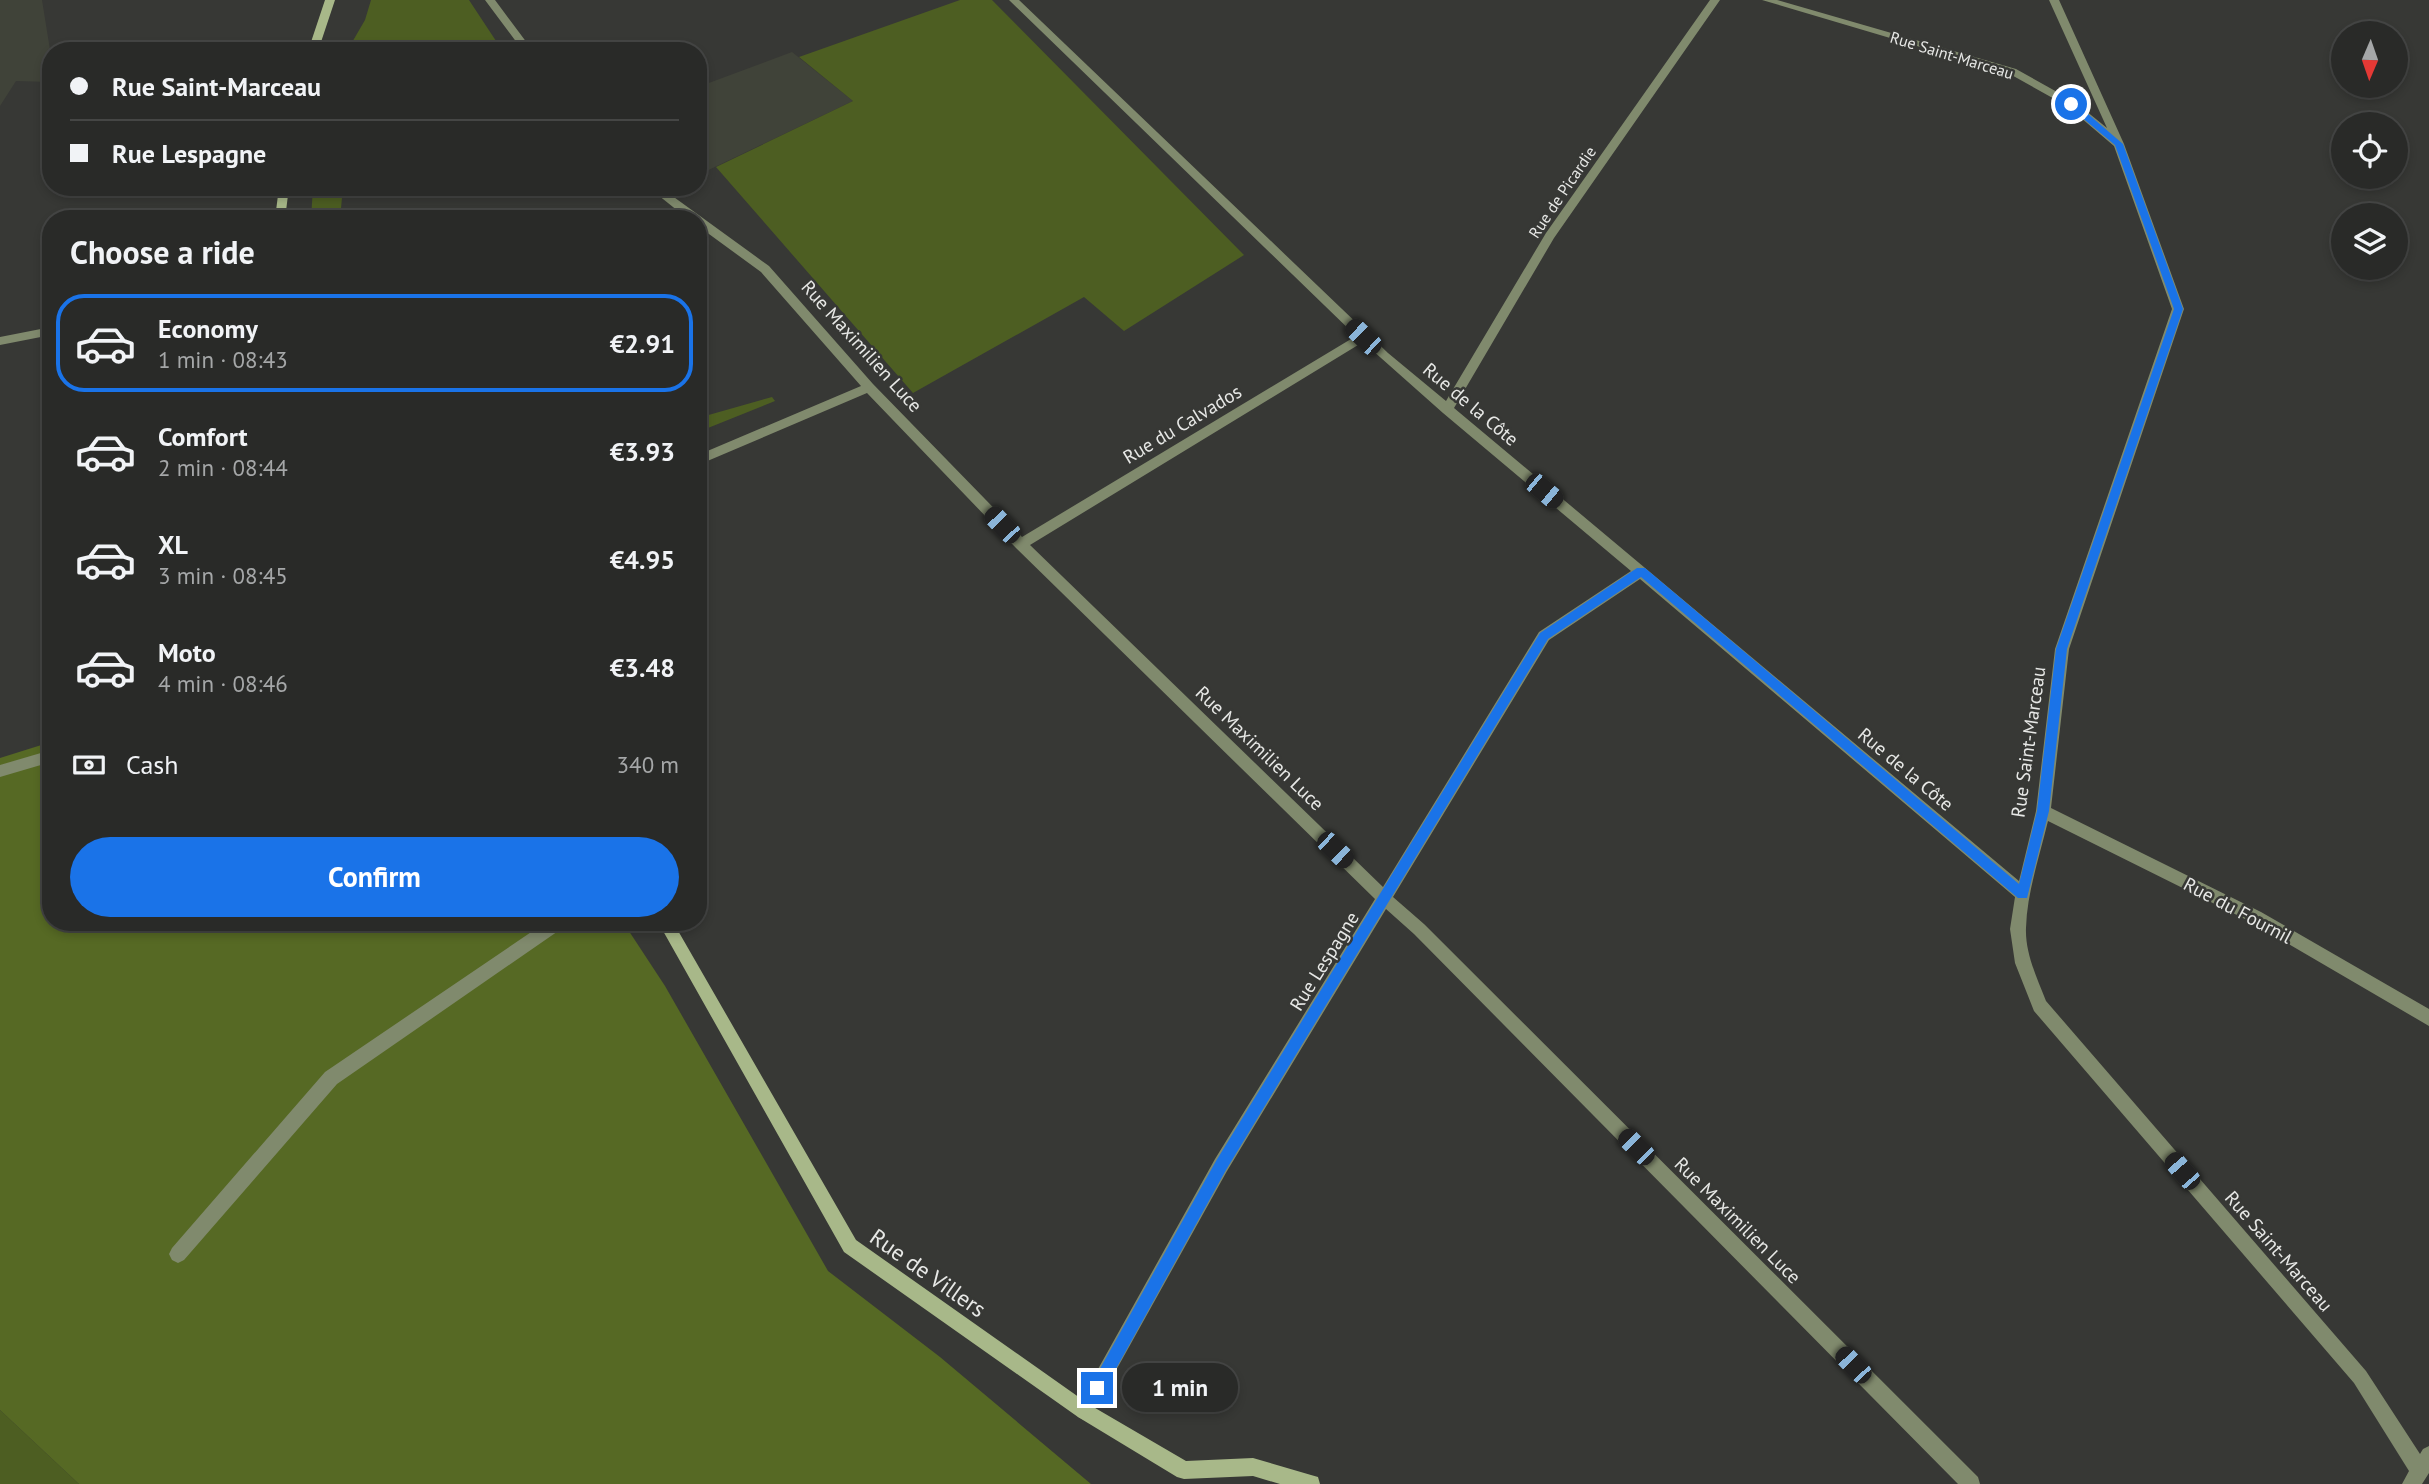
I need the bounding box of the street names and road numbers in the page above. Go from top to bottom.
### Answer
street label: Rue Saint-Marceau [1888,27,2016,83]
street label: Rue de Picardie [1524,142,1600,242]
street label: Rue Maximilien Luce [796,275,928,417]
street label: Rue de la Côte [1418,357,1524,451]
street label: Rue du Calvados [1118,379,1246,469]
street label: Rue Saint-Marceau [2006,665,2050,819]
street label: Rue Maximilien Luce [1191,681,1329,815]
street label: Rue de la Côte [1853,722,1959,816]
street label: Rue du Fournil [2180,871,2297,949]
street label: Rue Lespagne [1284,907,1364,1015]
street label: Rue Maximilien Luce [1670,1152,1806,1288]
street label: Rue Saint-Marceau [2220,1186,2338,1316]
street label: Rue de Villers [865,1222,992,1323]

